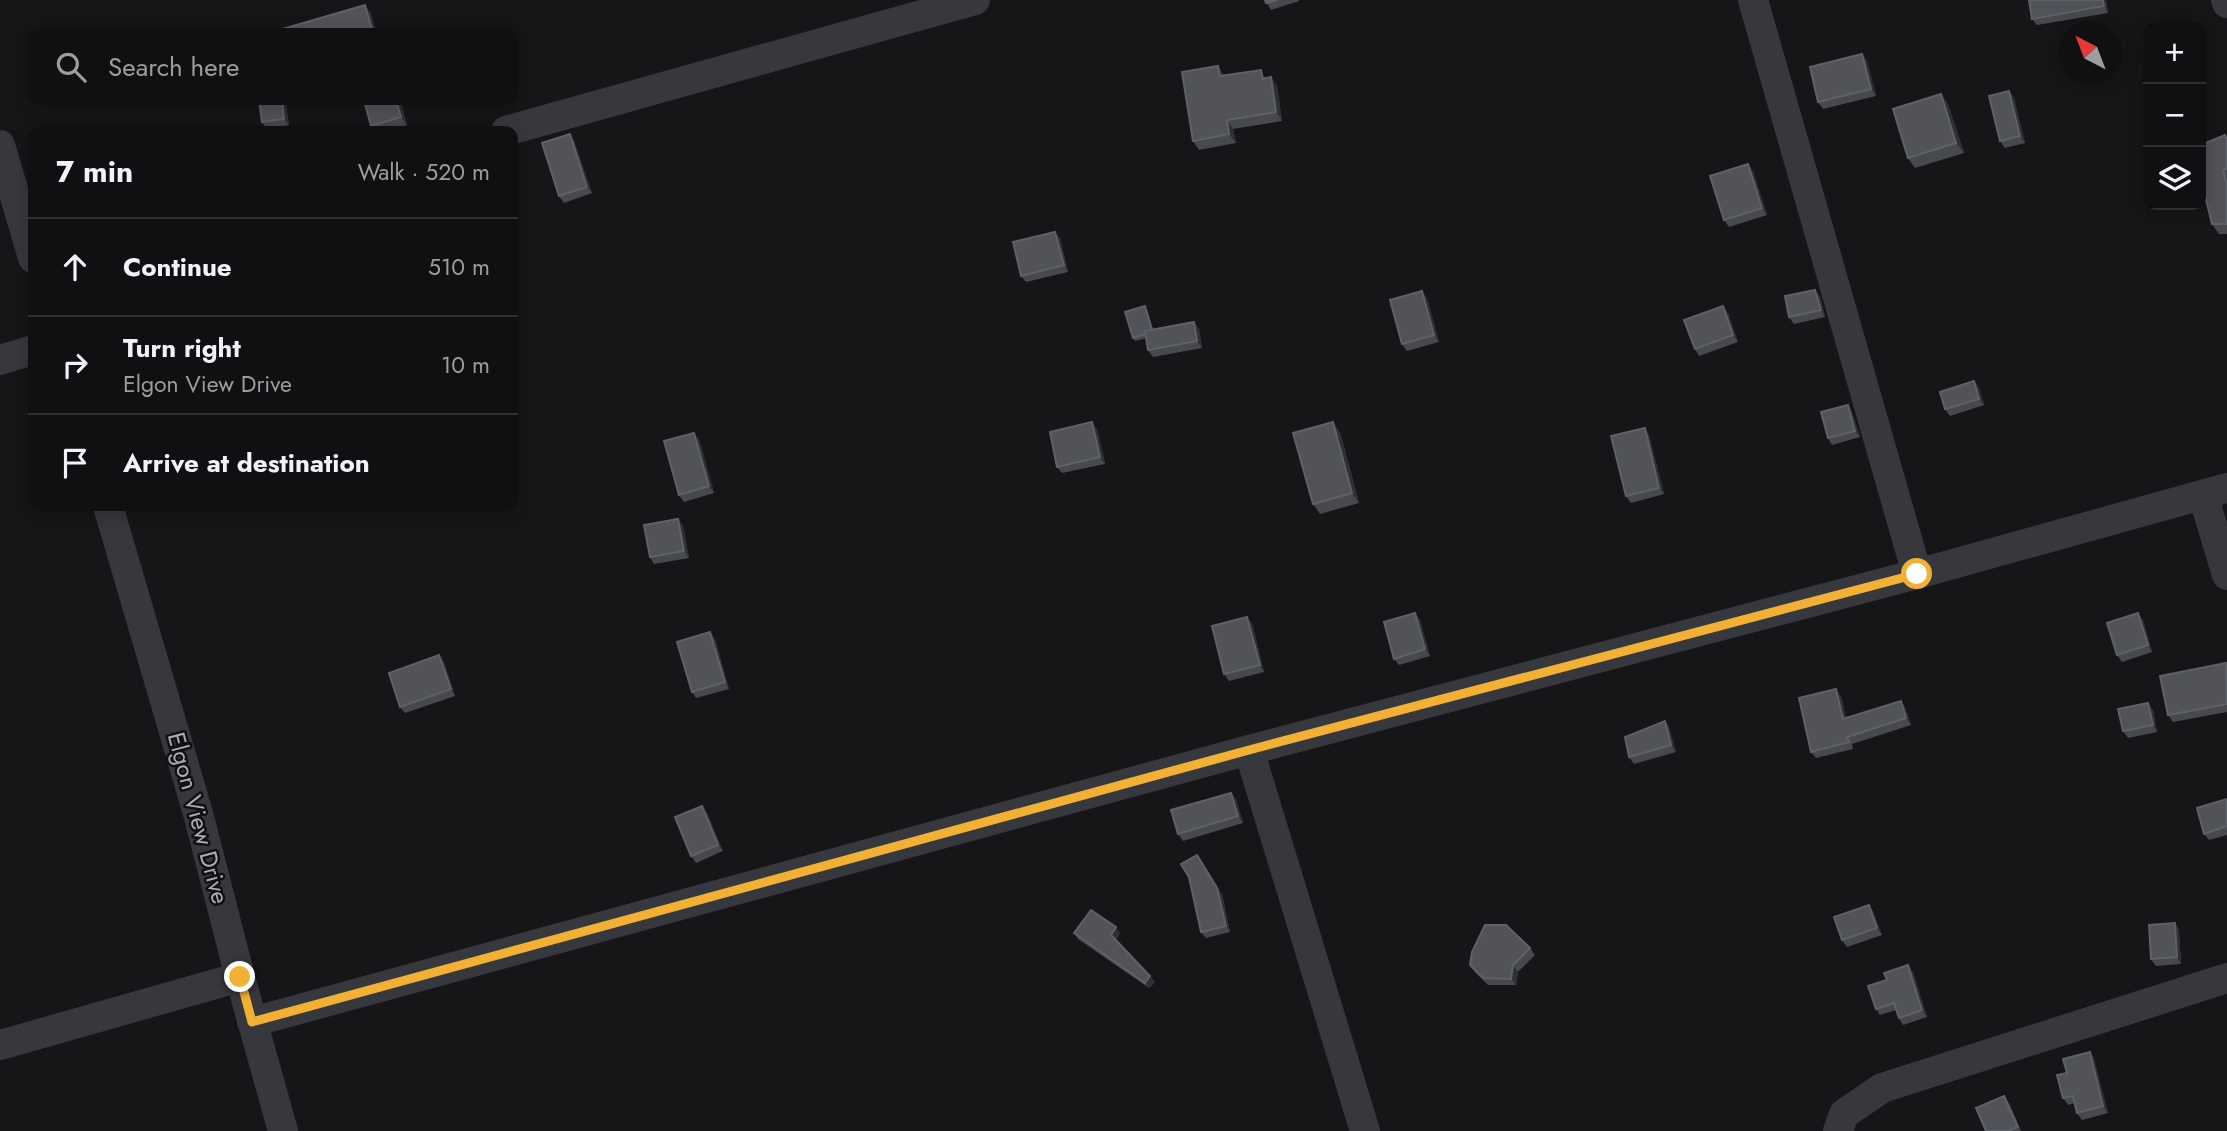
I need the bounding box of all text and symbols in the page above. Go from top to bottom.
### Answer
north arrow [2059,21,2122,84]
map controls [2143,21,2206,210]
button: + [2143,21,2206,84]
search box [28,28,518,105]
icon: search [52,48,90,86]
text: Search here [108,48,240,86]
button: − [2143,84,2206,147]
button: layers [2143,147,2206,210]
text: 7 min [56,150,133,193]
text: Walk · 520 m [358,155,490,189]
icon: ahead [56,248,94,286]
text: Continue [123,248,232,286]
text: 510 m [428,250,490,284]
text: Turn right [123,329,241,367]
icon: right [56,346,94,384]
text: 10 m [441,348,490,382]
text: Elgon View Drive [123,367,292,401]
icon: arrive [56,444,94,482]
text: Arrive at destination [123,444,370,482]
route start [1901,558,1932,589]
street label: Elgon View Drive [159,728,238,908]
route end [224,961,255,992]

